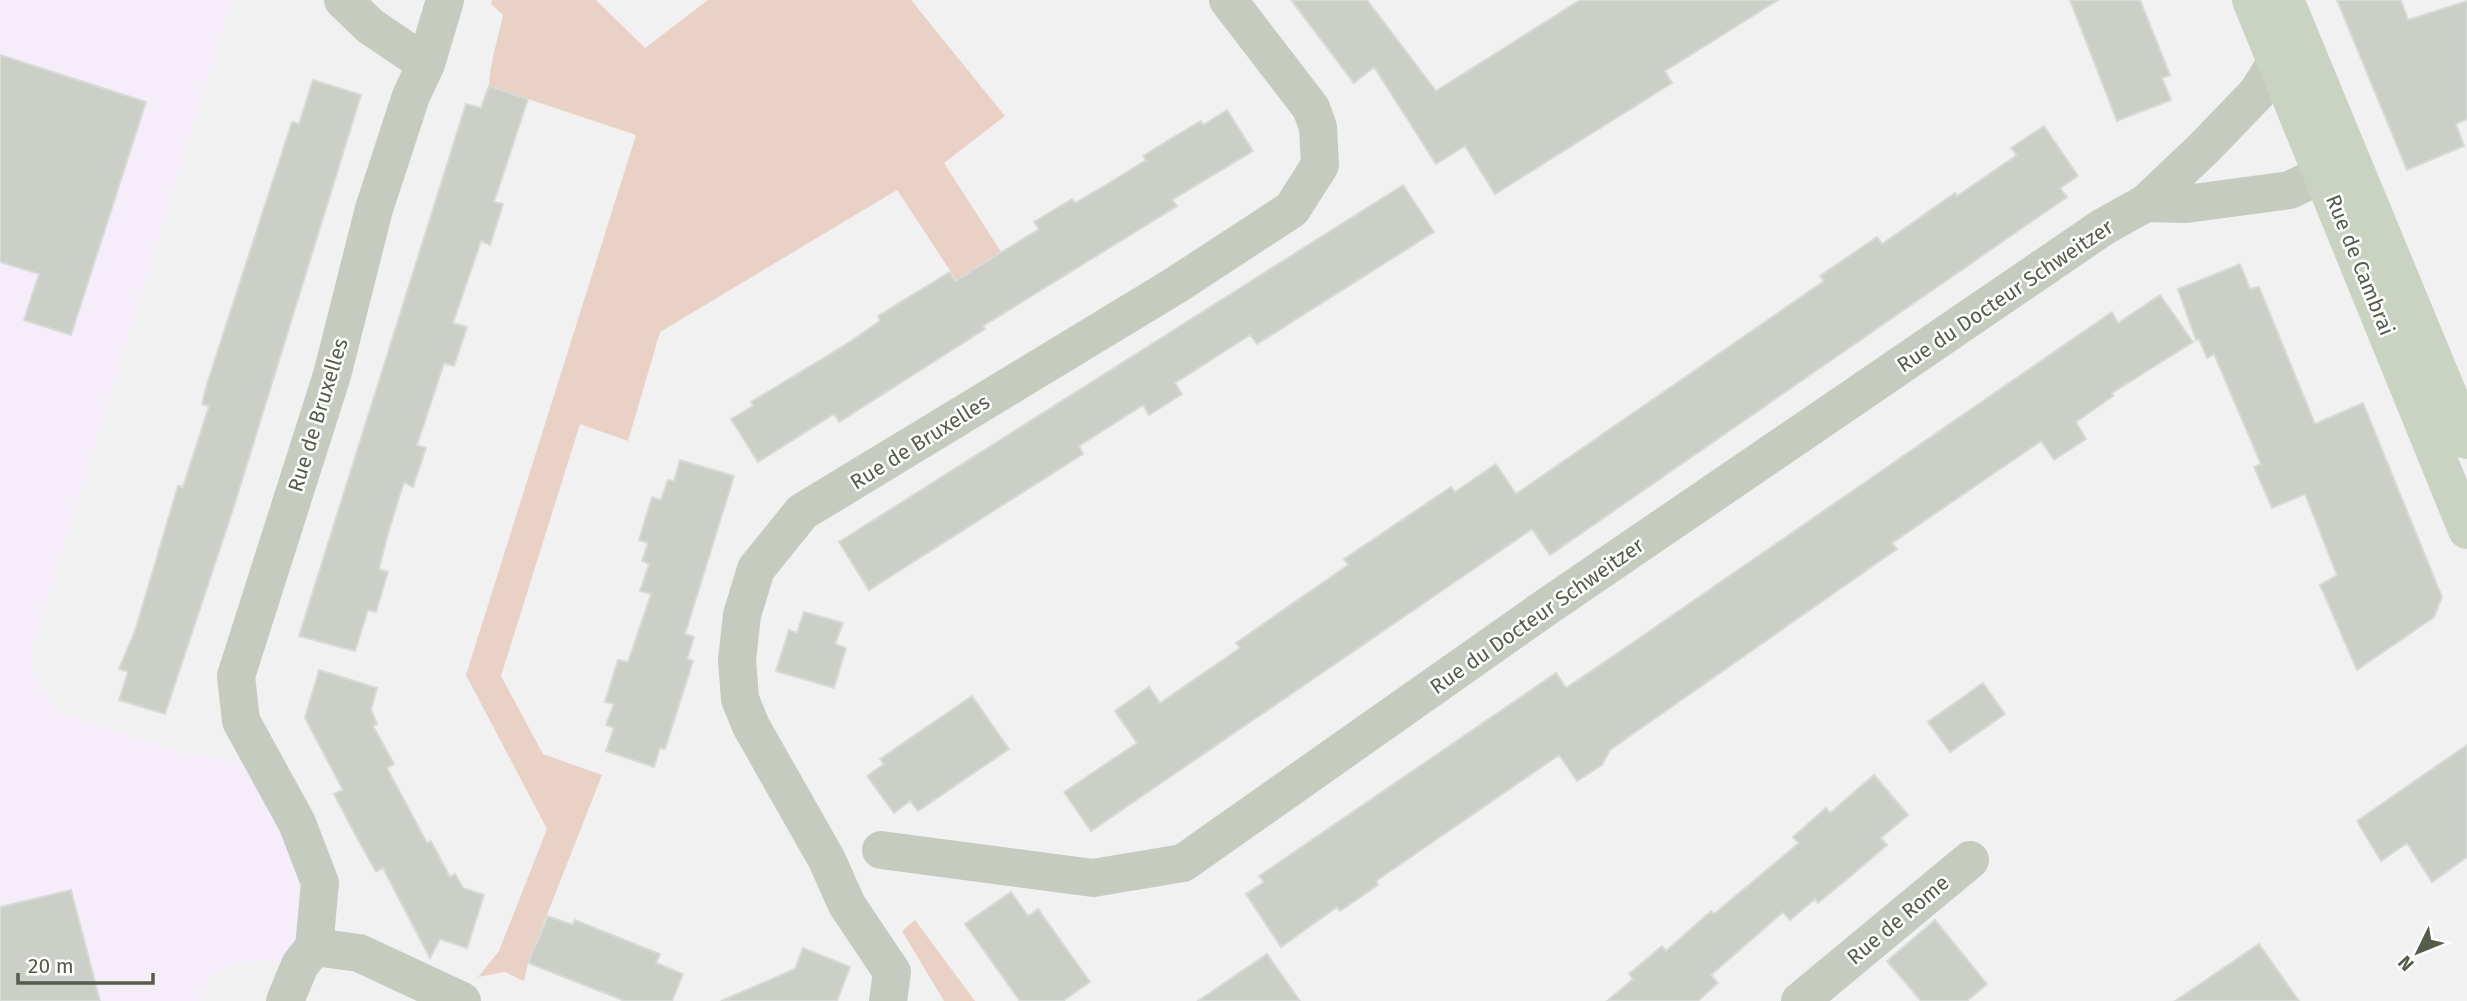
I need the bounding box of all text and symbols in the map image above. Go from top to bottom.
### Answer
street label: Rue de Cambrai [2320,191,2400,339]
street label: Rue du Docteur Schweitzer [1892,214,2118,378]
street label: Rue de Bruxelles [282,335,354,495]
street label: Rue de Bruxelles [845,389,995,495]
street label: Rue du Docteur Schweitzer [1425,532,1649,700]
street label: Rue de Rome [1842,870,1954,970]
north arrow [2383,917,2453,987]
scale bar [18,942,152,986]
text: N [2393,951,2419,976]
text: 20 m [28,953,74,979]

